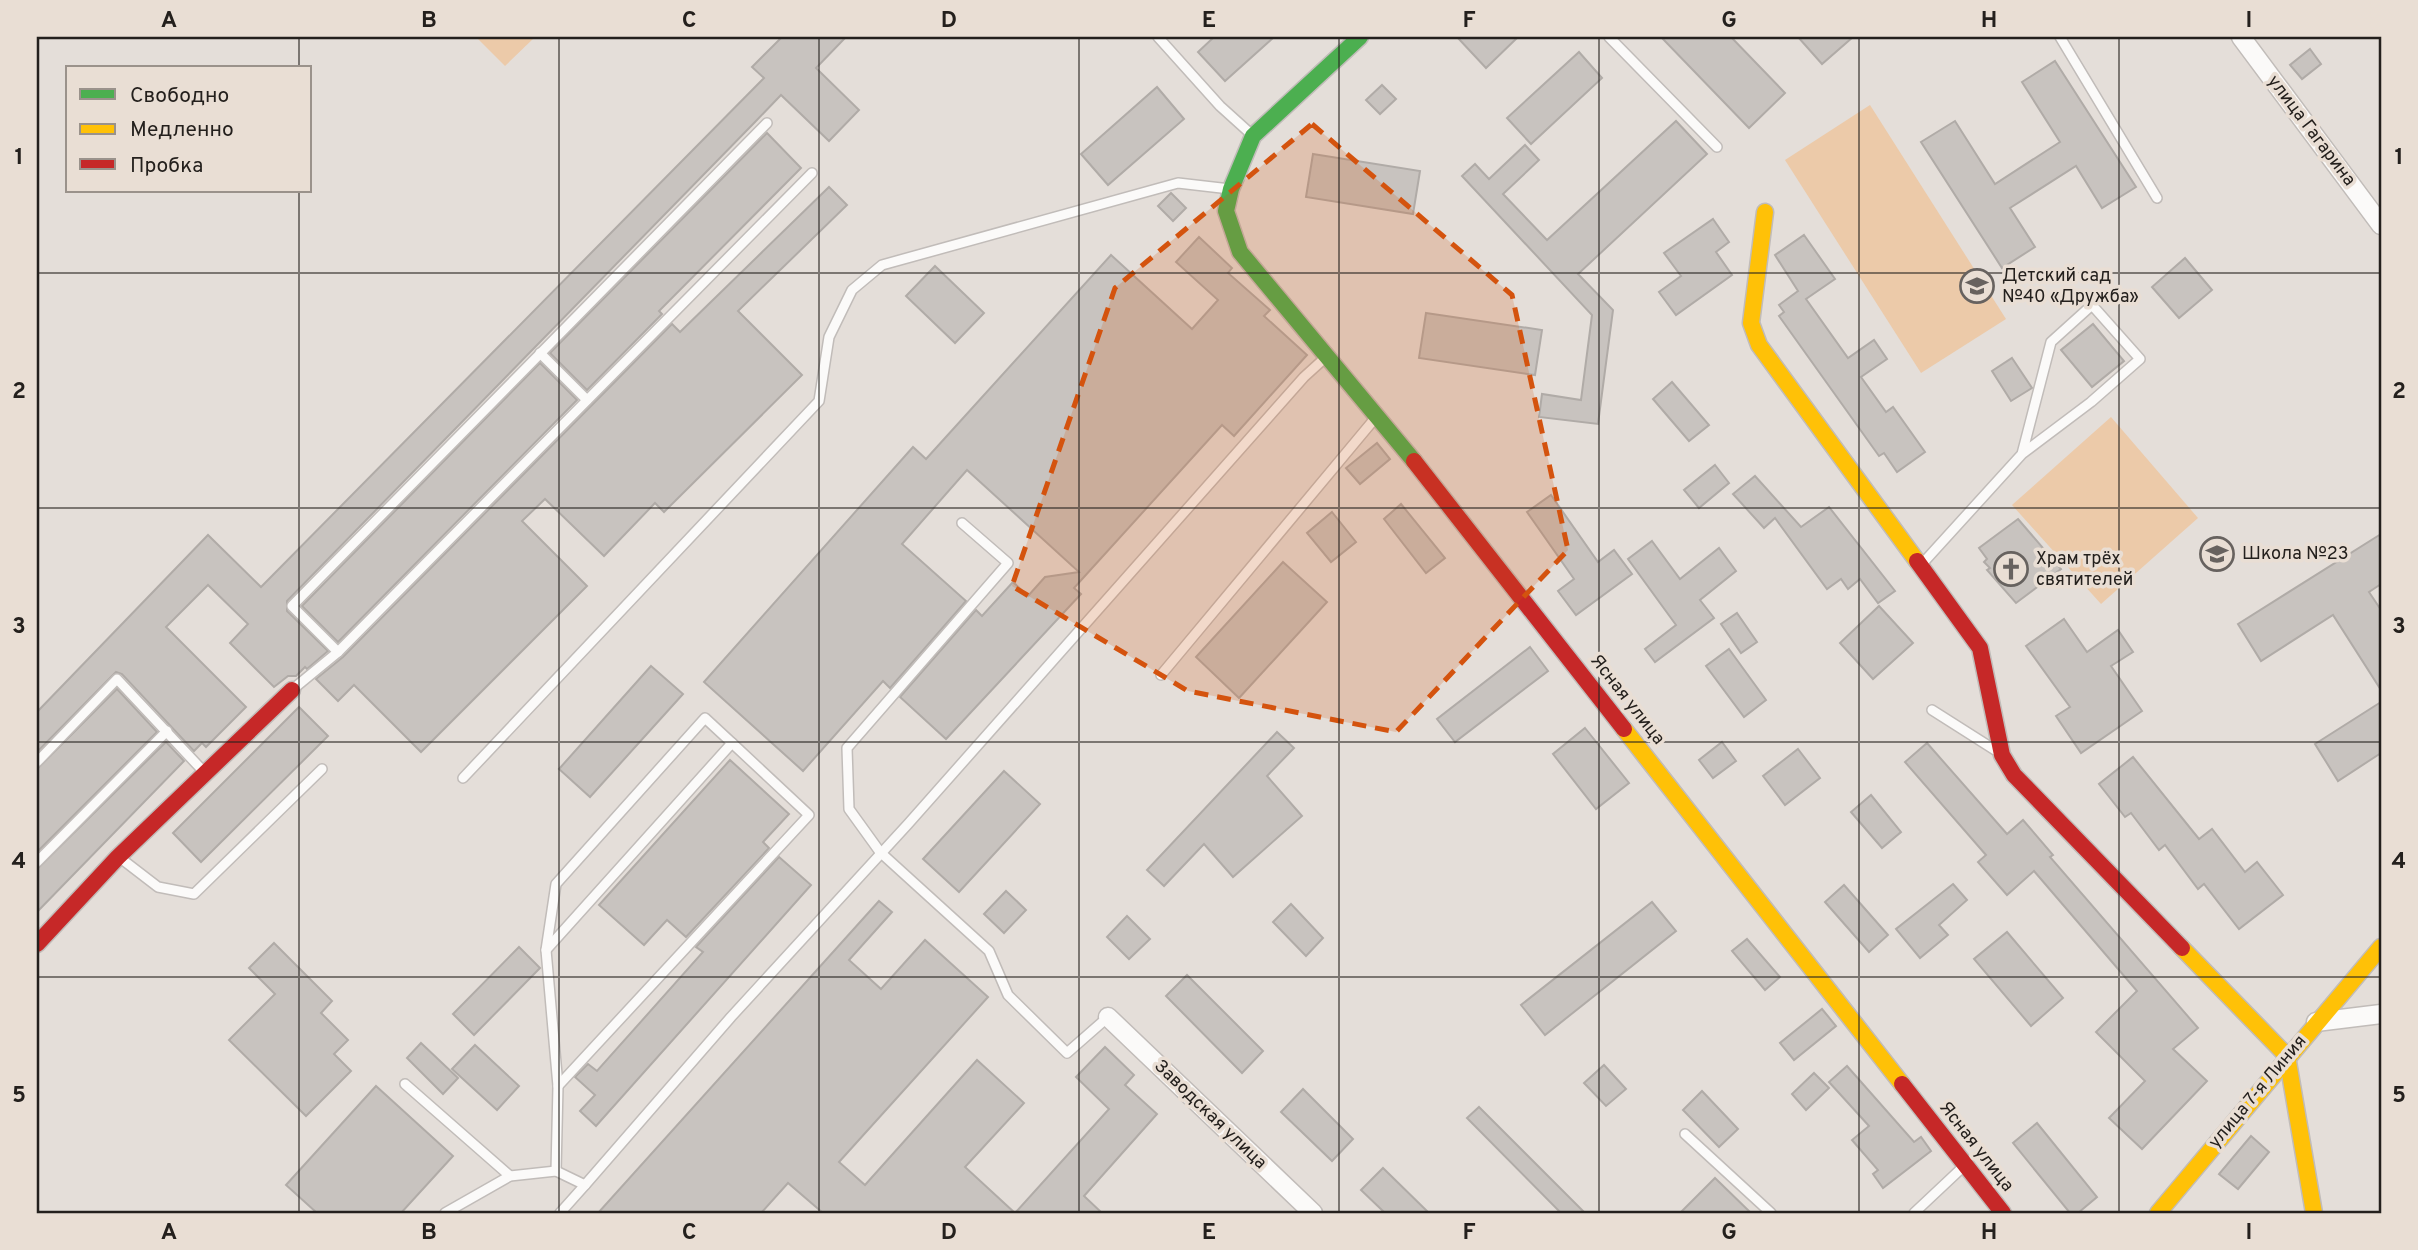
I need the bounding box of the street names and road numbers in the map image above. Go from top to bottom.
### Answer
street label: улица Гагарина [2262,71,2360,191]
street label: Ясная улица [1585,650,1669,750]
street label: улица 7-я Линия [2204,1031,2312,1153]
street label: Заводская улица [1149,1055,1271,1175]
street label: Ясная улица [1934,1097,2018,1197]

